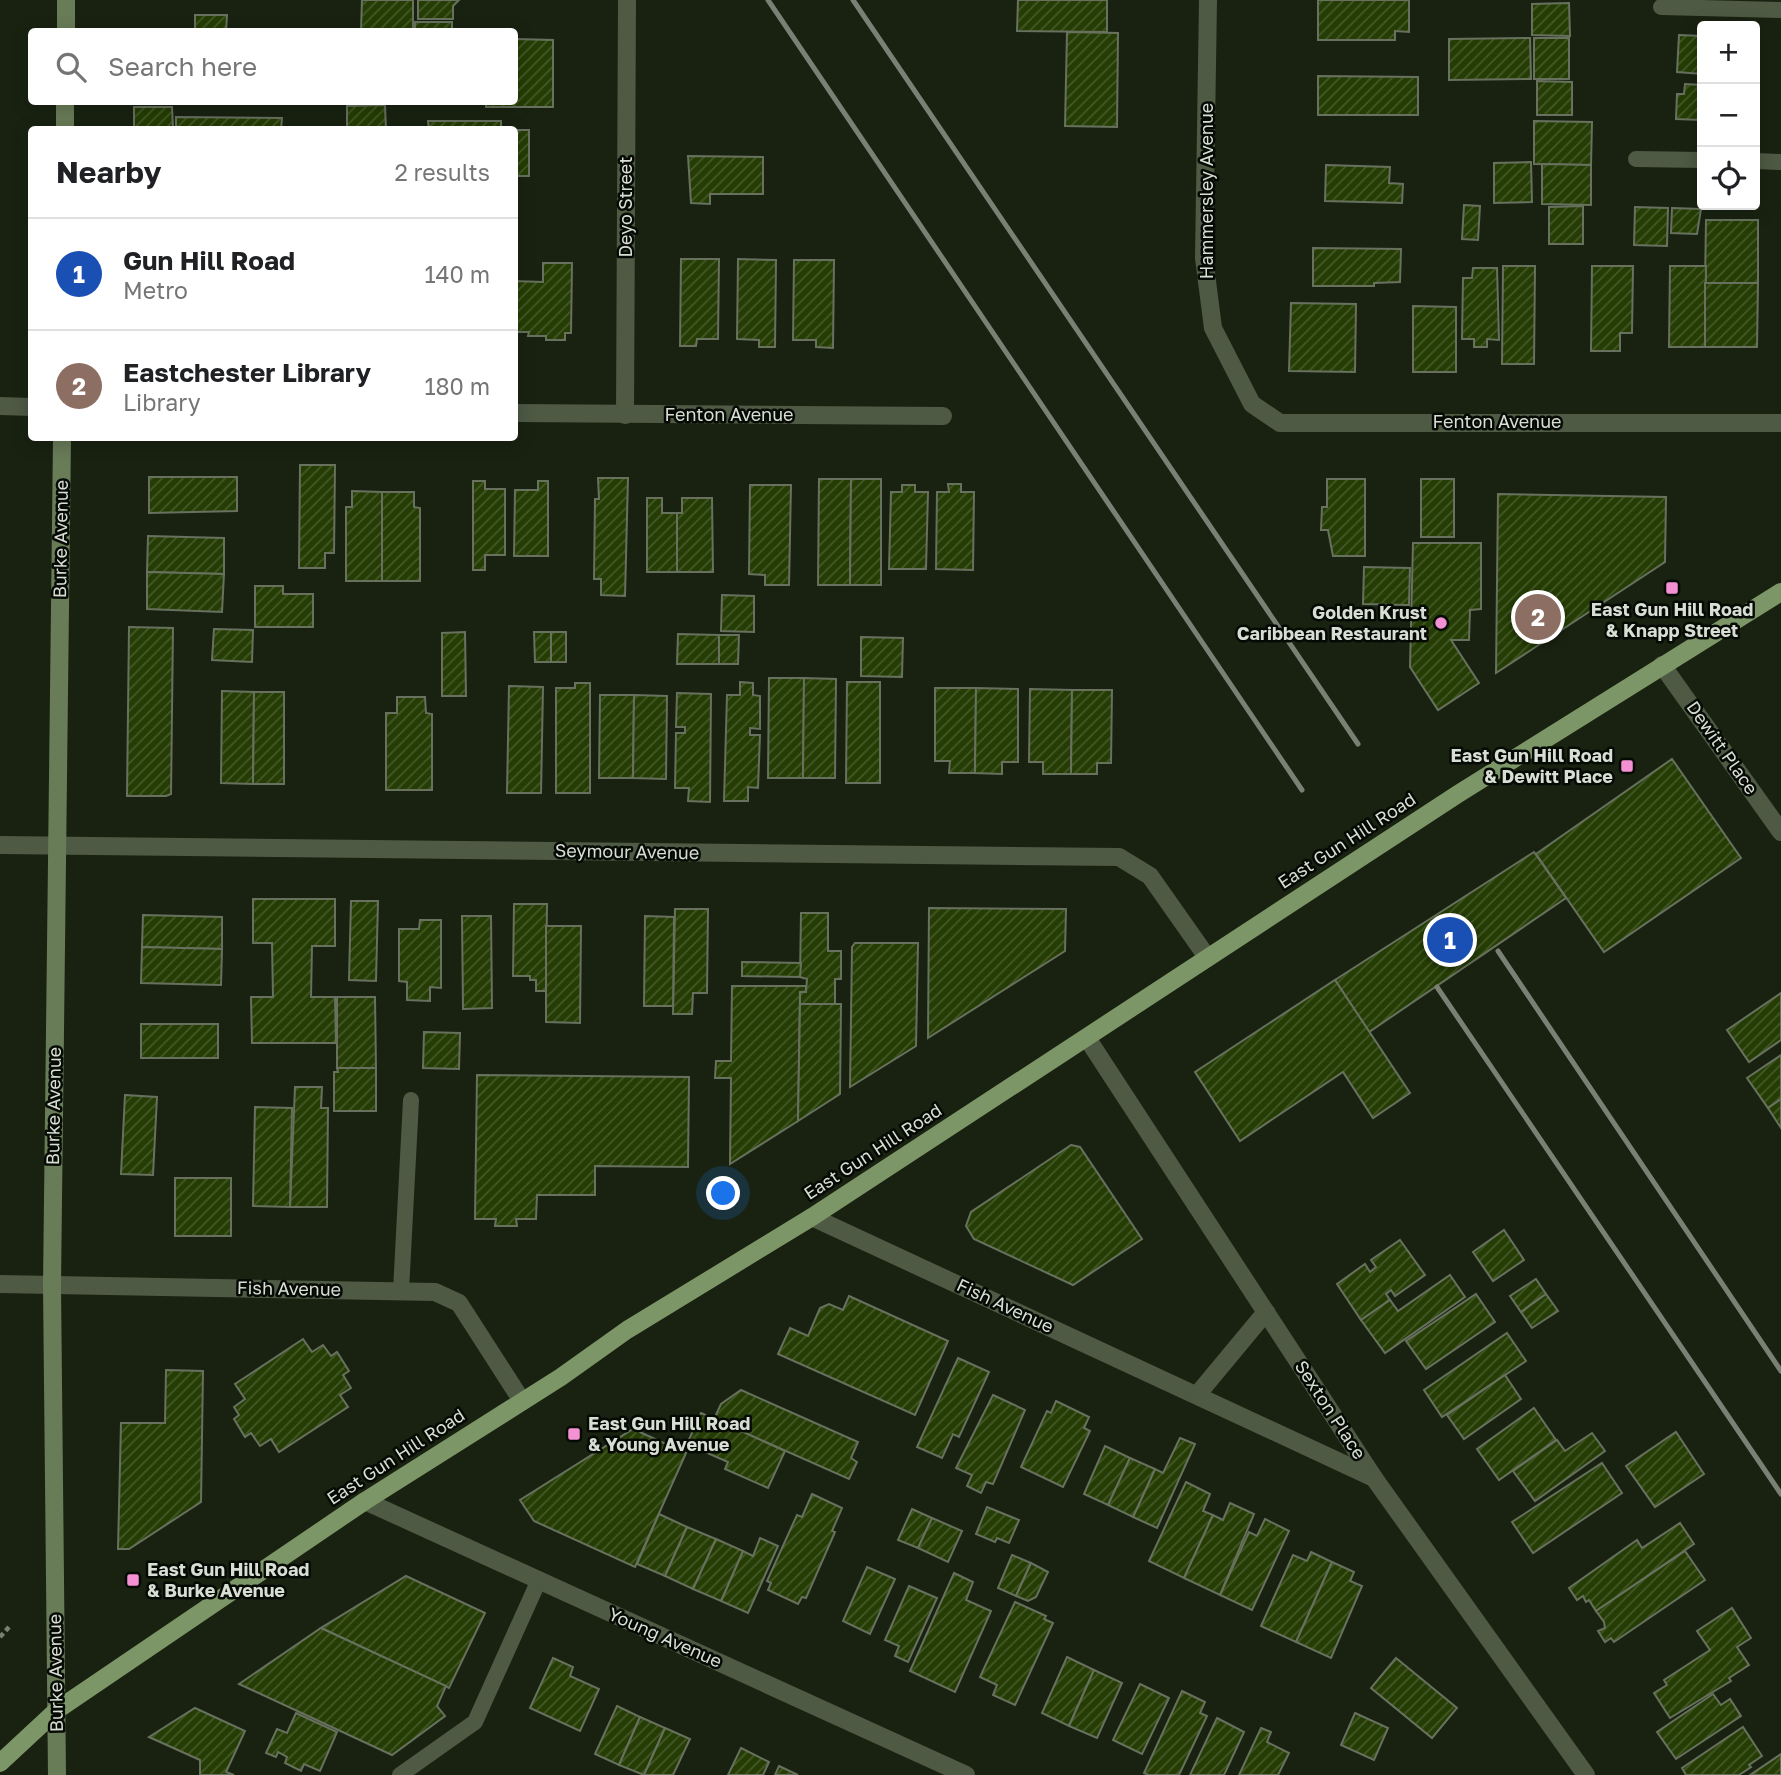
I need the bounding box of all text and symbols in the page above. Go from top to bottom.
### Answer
map controls [1697,21,1760,210]
button: + [1697,21,1760,84]
search box [28,28,518,105]
icon: search [52,48,90,86]
text: Search here [108,51,257,82]
button: − [1697,84,1760,147]
street label: Hammersley Avenue [1195,103,1217,279]
button: locate [1697,147,1760,210]
text: Nearby [56,154,161,190]
street label: Deyo Street [614,157,636,257]
text: 2 results [394,158,490,186]
text: Gun Hill Road [123,245,295,276]
text: 1 [73,260,85,288]
text: 140 m [424,260,490,288]
text: Metro [123,276,188,304]
text: Eastchester Library [123,357,371,388]
text: 2 [72,372,86,400]
text: 180 m [424,372,490,400]
text: Library [123,388,201,416]
street label: Fenton Avenue [665,403,793,425]
street label: Fenton Avenue [1433,410,1561,432]
street label: Burke Avenue [48,480,72,598]
marker: East Gun Hill Road & Knapp Street [1664,580,1680,596]
pin: 2 [1515,591,1561,643]
place label: East Gun Hill Road & Knapp Street [1591,598,1753,641]
place label: Golden Krust Caribbean Restaurant [1237,601,1427,644]
marker: Golden Krust Caribbean Restaurant [1433,615,1449,631]
street label: Dewitt Place [1683,696,1763,798]
place label: East Gun Hill Road & Dewitt Place [1451,744,1613,787]
marker: East Gun Hill Road & Dewitt Place [1619,758,1635,774]
street label: East Gun Hill Road [1273,787,1420,893]
street label: Seymour Avenue [555,839,699,863]
pin: 1 [1427,914,1473,966]
street label: Burke Avenue [41,1047,65,1165]
street label: East Gun Hill Road [799,1098,946,1204]
your location [706,1176,740,1210]
street label: Fish Avenue [954,1273,1057,1337]
street label: Fish Avenue [237,1276,341,1300]
street label: Sexton Place [1291,1356,1371,1463]
street label: East Gun Hill Road [322,1403,469,1509]
place label: East Gun Hill Road & Young Avenue [588,1412,750,1455]
marker: East Gun Hill Road & Young Avenue [566,1426,582,1442]
place label: East Gun Hill Road & Burke Avenue [147,1558,309,1601]
marker: East Gun Hill Road & Burke Avenue [125,1572,141,1588]
street label: Young Avenue [605,1602,726,1672]
street label: Burke Avenue [43,1614,67,1732]

